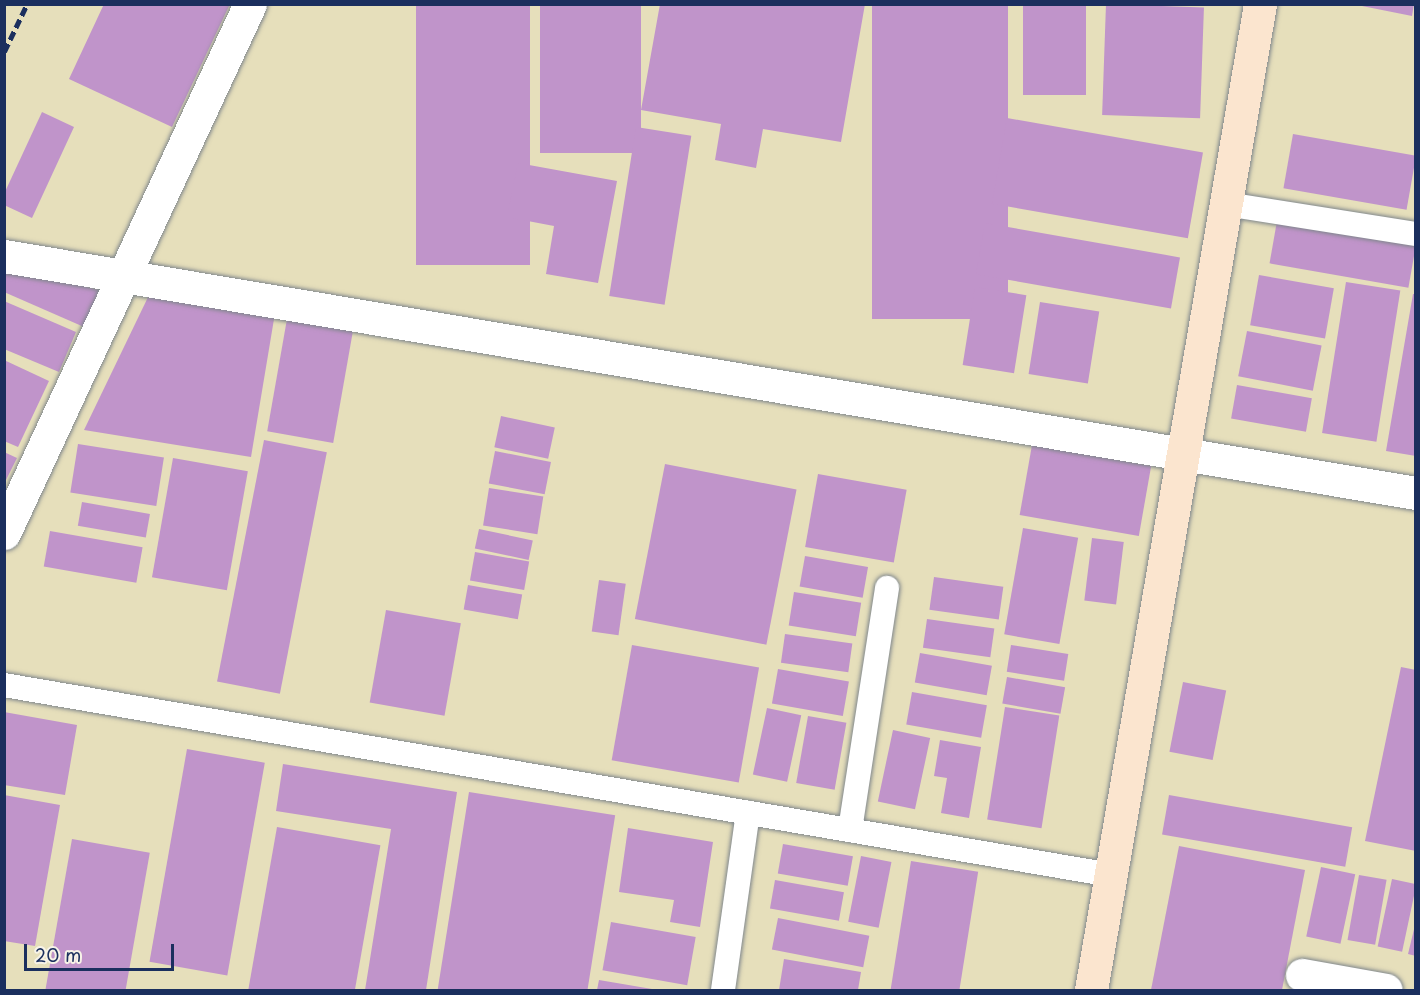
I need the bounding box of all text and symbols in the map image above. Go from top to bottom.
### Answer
scale bar [27,932,177,970]
text: 20 m [35,941,81,968]

